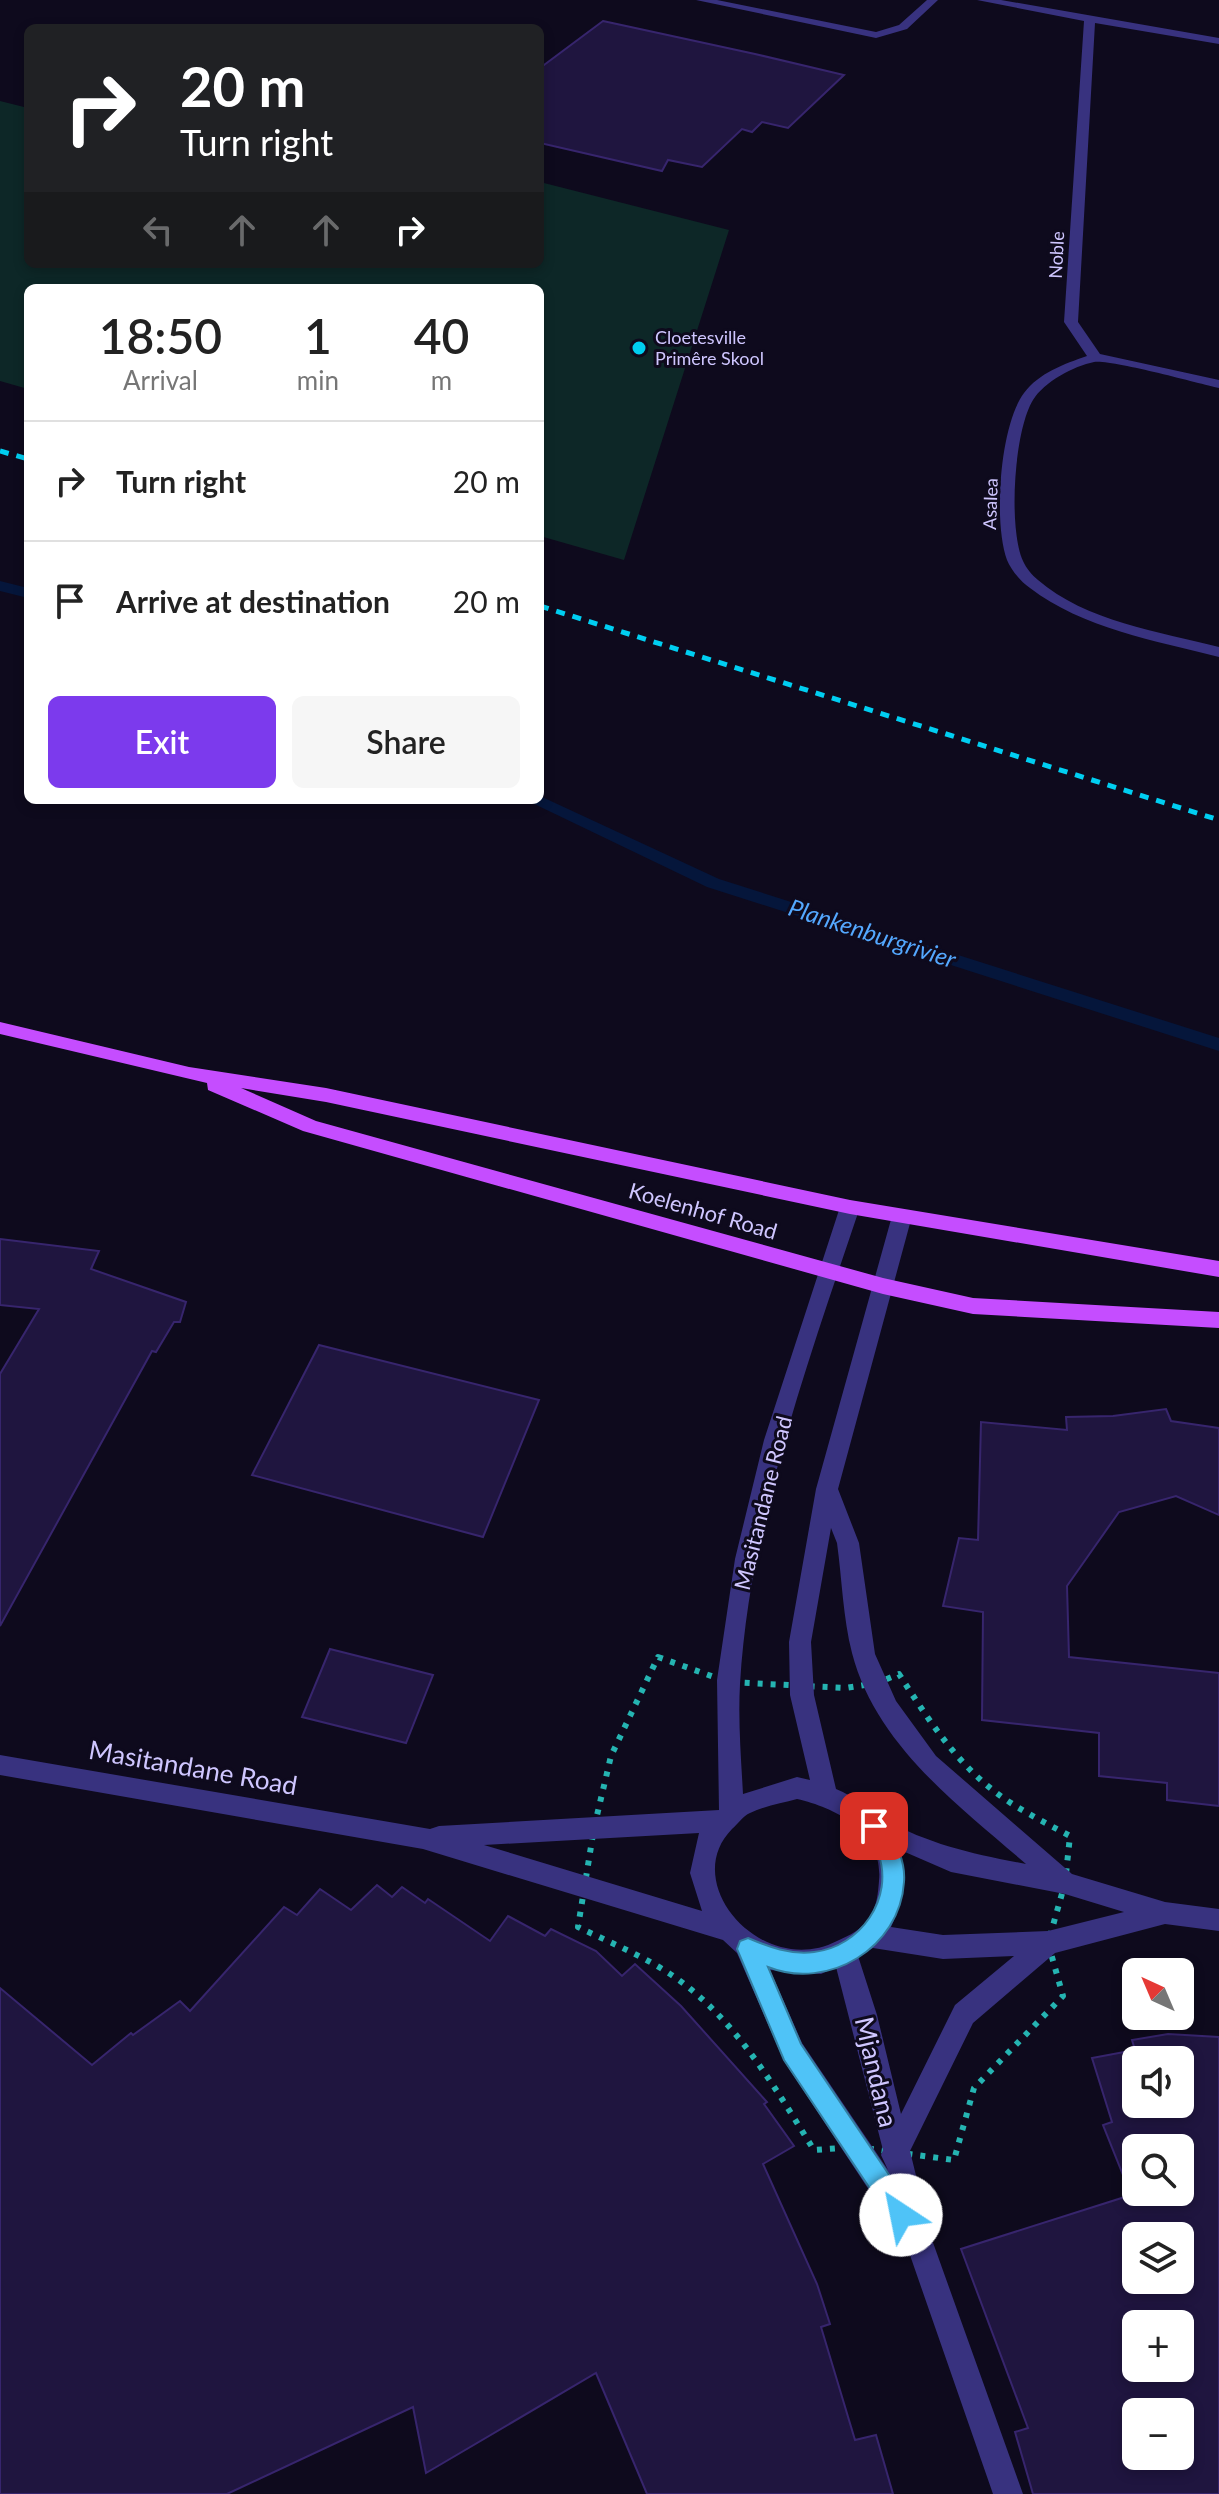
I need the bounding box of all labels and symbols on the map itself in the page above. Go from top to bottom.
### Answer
street label: Noble [1044,231,1068,279]
place label: Cloetesville Primêre Skool [655,326,764,369]
marker: Cloetesville Primêre Skool [630,339,648,357]
street label: Asalea [978,478,1002,530]
water label: Plankenburgrivier [785,892,961,974]
street label: Koelenhof Road [626,1176,780,1245]
street label: Masitandane Road [728,1413,797,1593]
street label: Masitandane Road [87,1733,300,1801]
pin [840,1792,908,1860]
north arrow [1122,1958,1194,2030]
street label: Mjandana [849,2013,905,2130]
position arrow [859,2173,943,2257]

